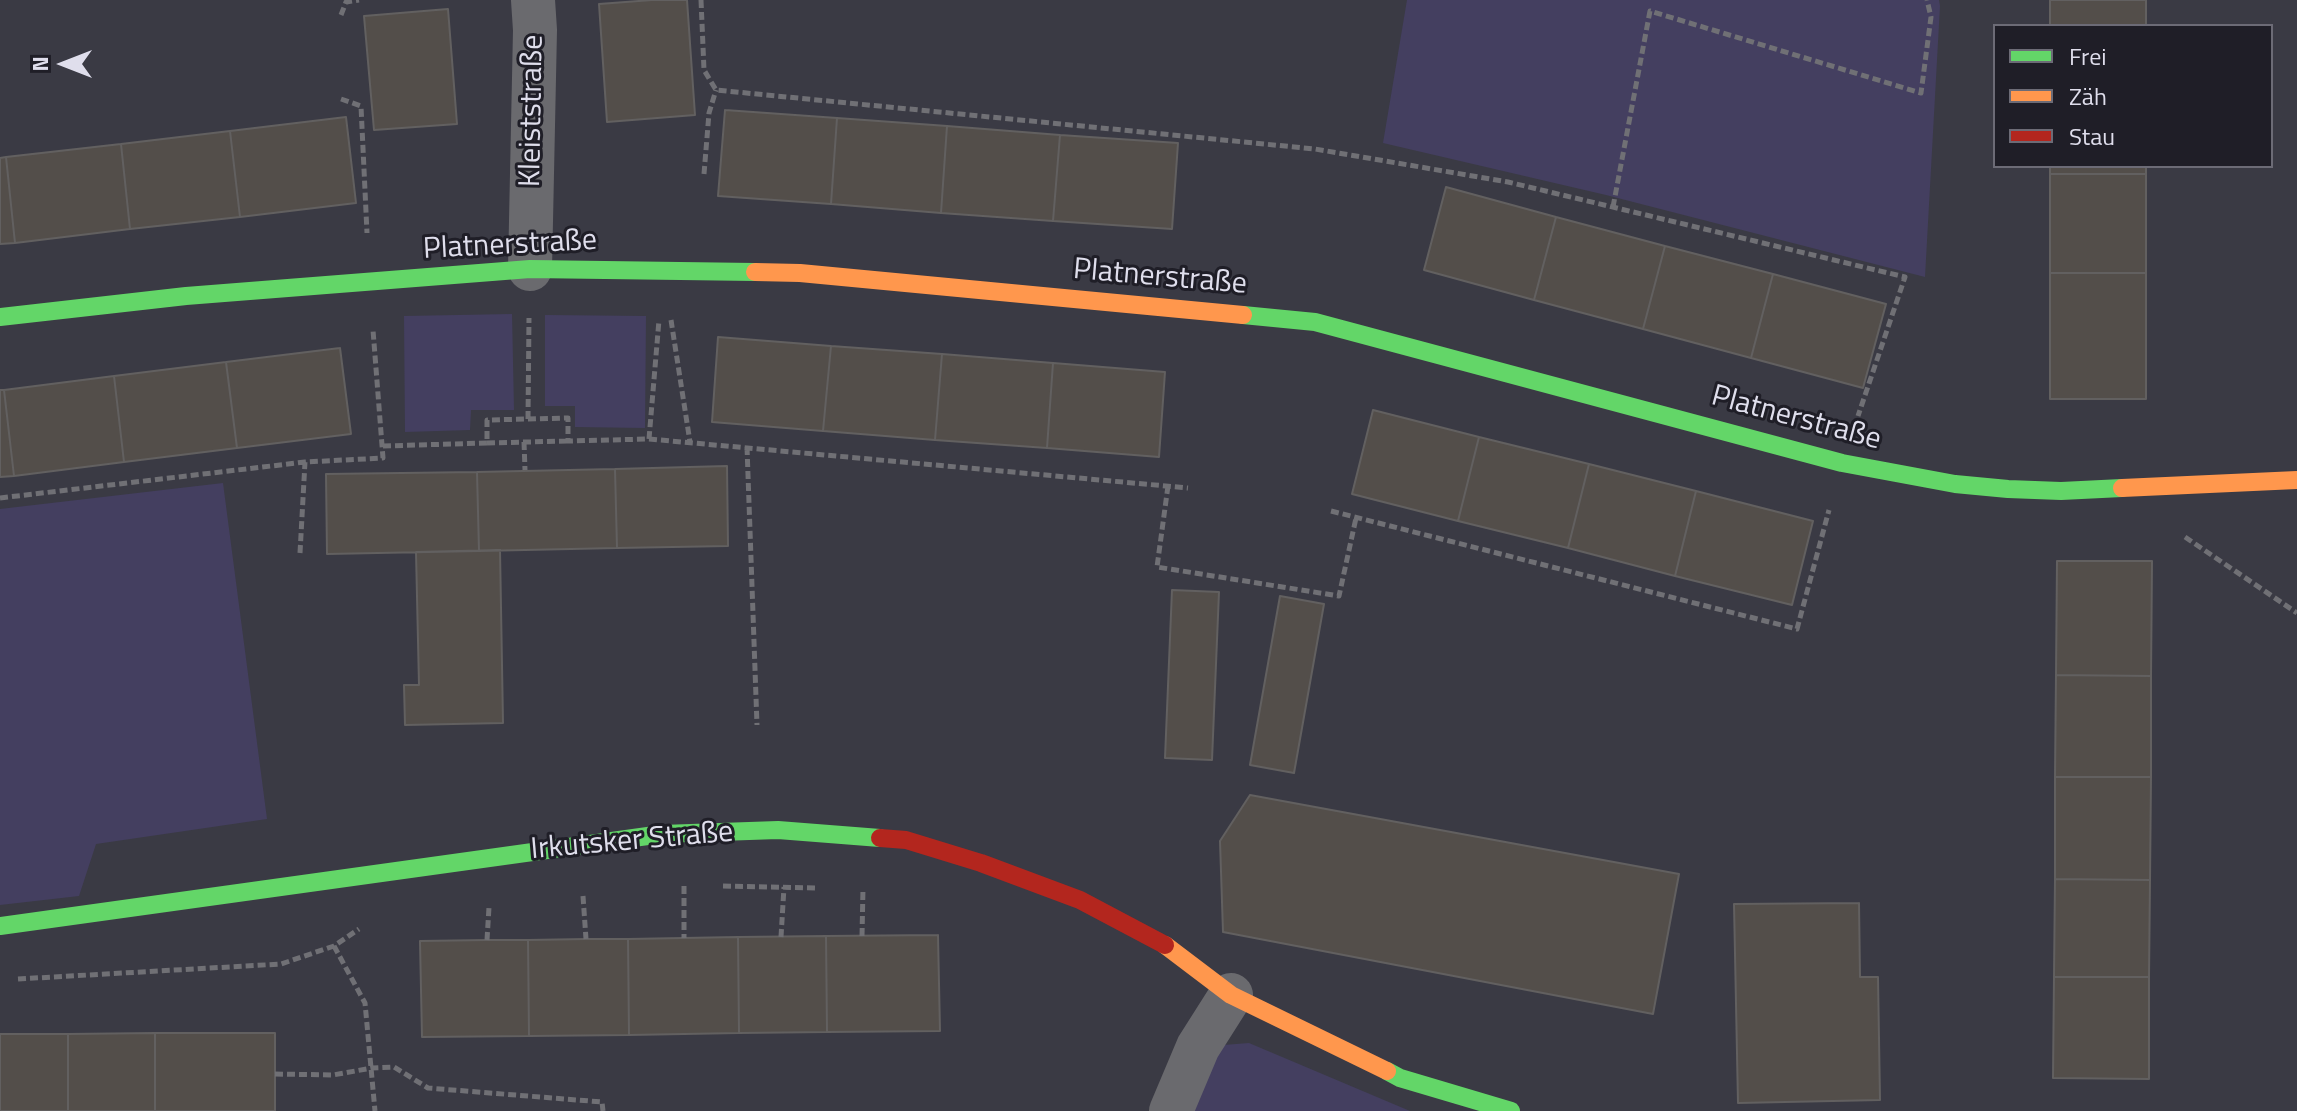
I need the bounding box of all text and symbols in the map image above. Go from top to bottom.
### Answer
north arrow [24,24,104,104]
legend [1993,24,2273,168]
street label: Kleiststraße [514,34,552,188]
text: Frei [2069,38,2107,74]
text: N [23,56,57,72]
text: Zäh [2069,78,2107,114]
text: Stau [2069,118,2115,154]
street label: Platnerstraße [422,223,598,269]
street label: Platnerstraße [1072,252,1248,304]
street label: Platnerstraße [1707,379,1885,459]
street label: Irkutsker Straße [529,815,735,869]

